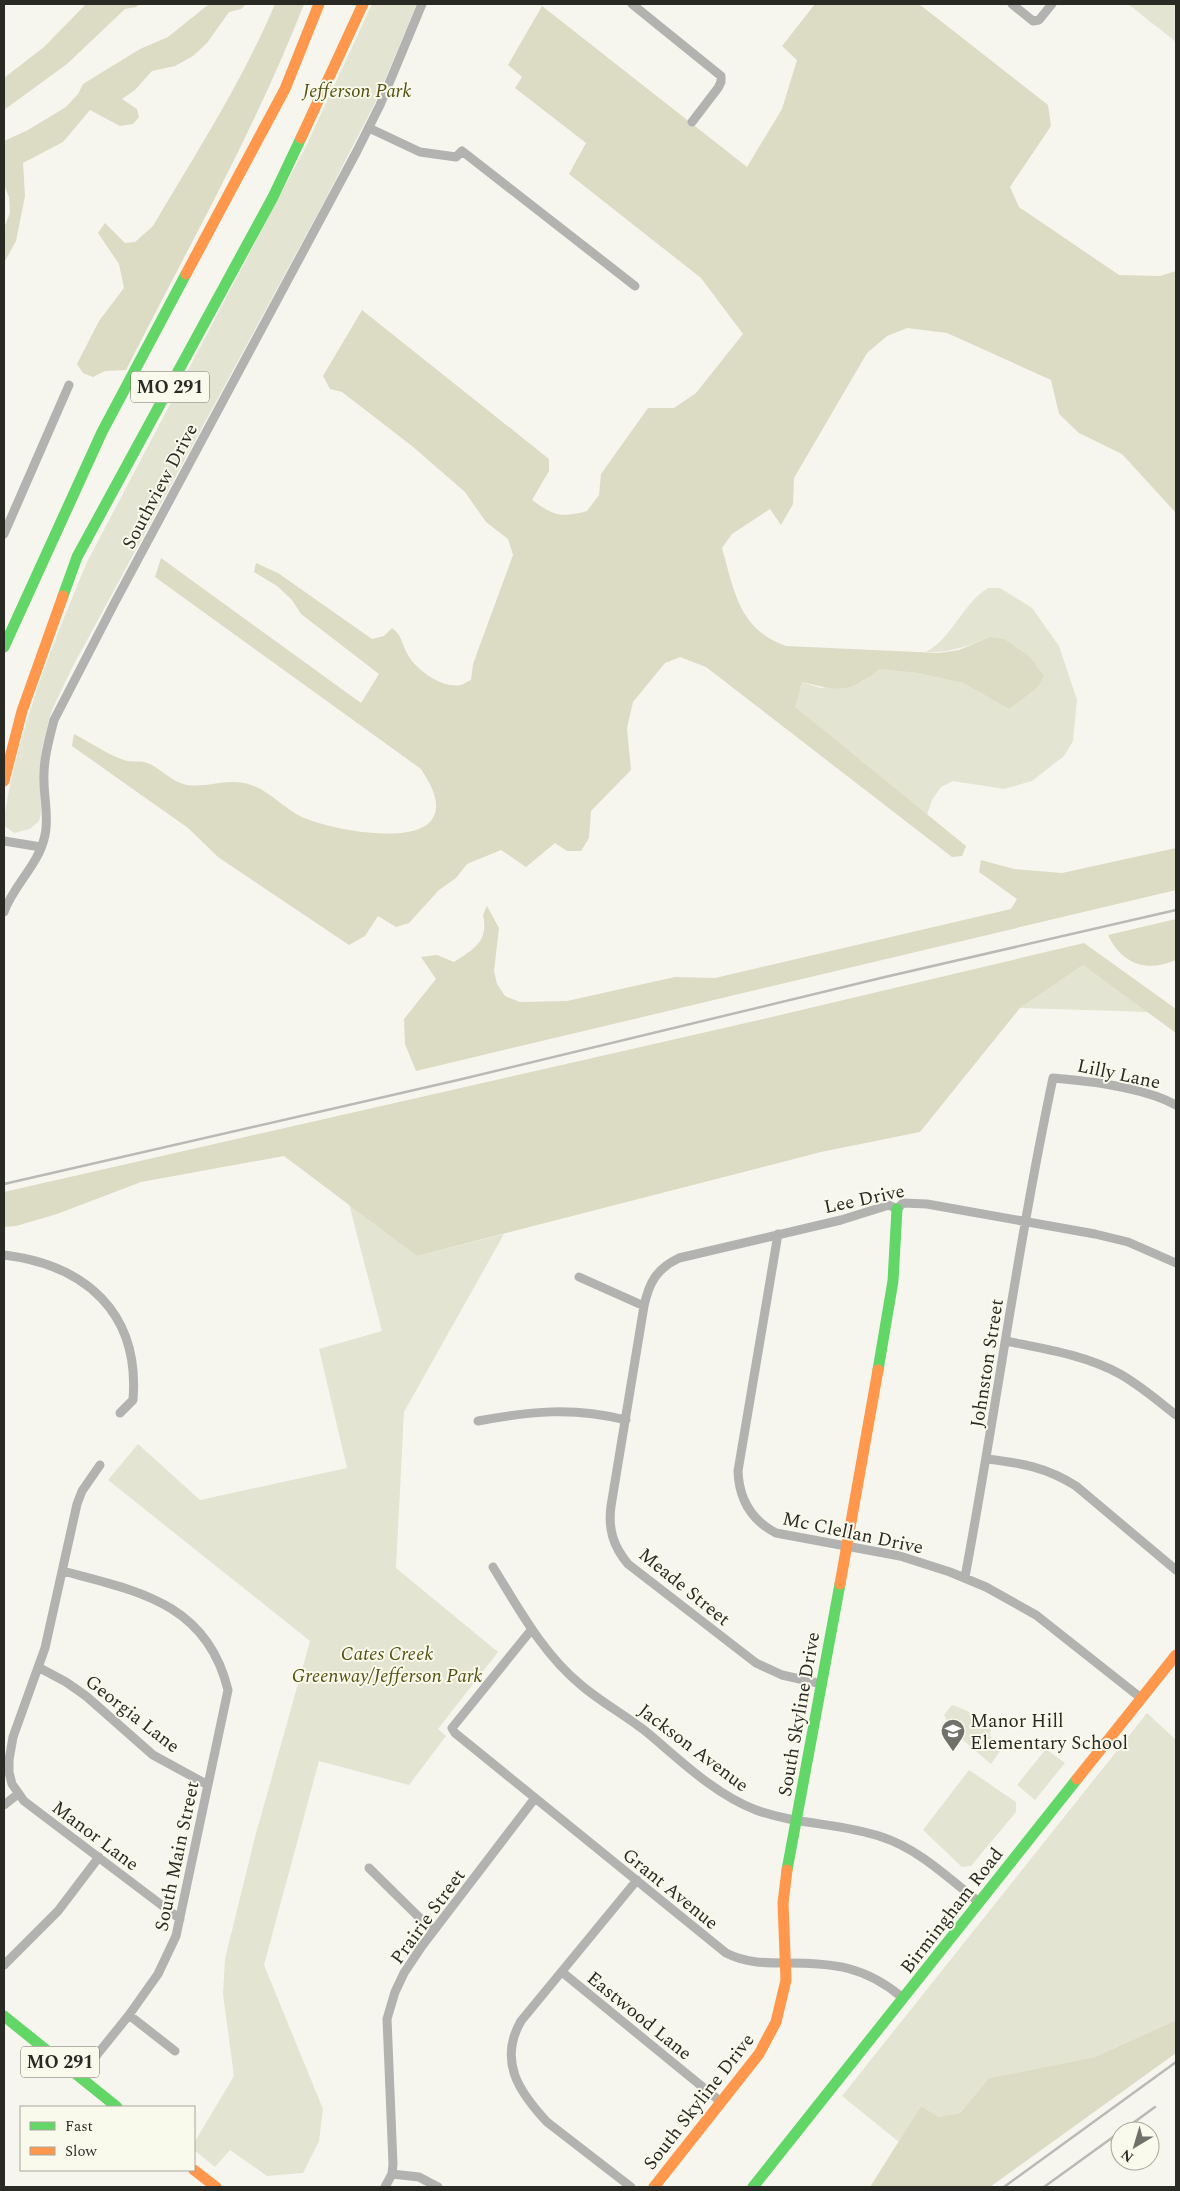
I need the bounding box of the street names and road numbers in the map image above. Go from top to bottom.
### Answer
road number: MO 291 [131,372,209,402]
street label: Southview Drive [115,419,206,555]
street label: Lilly Lane [1074,1051,1163,1097]
street label: Lee Drive [821,1177,907,1222]
street label: Johnston Street [963,1296,1012,1430]
street label: Mc Clellan Drive [780,1504,926,1563]
street label: Meade Street [632,1541,737,1634]
street label: South Skyline Drive [771,1630,828,1799]
street label: Georgia Lane [78,1668,186,1761]
street label: Jackson Avenue [631,1697,755,1800]
street label: South Main Street [147,1778,208,1934]
street label: Manor Lane [45,1794,145,1879]
street label: Grant Avenue [616,1841,725,1937]
street label: Birmingham Road [893,1842,1011,1980]
street label: Prairie Street [384,1863,473,1971]
street label: Eastwood Lane [580,1965,698,2068]
street label: South Skyline Drive [636,2027,762,2177]
road number: MO 291 [21,2046,99,2078]

